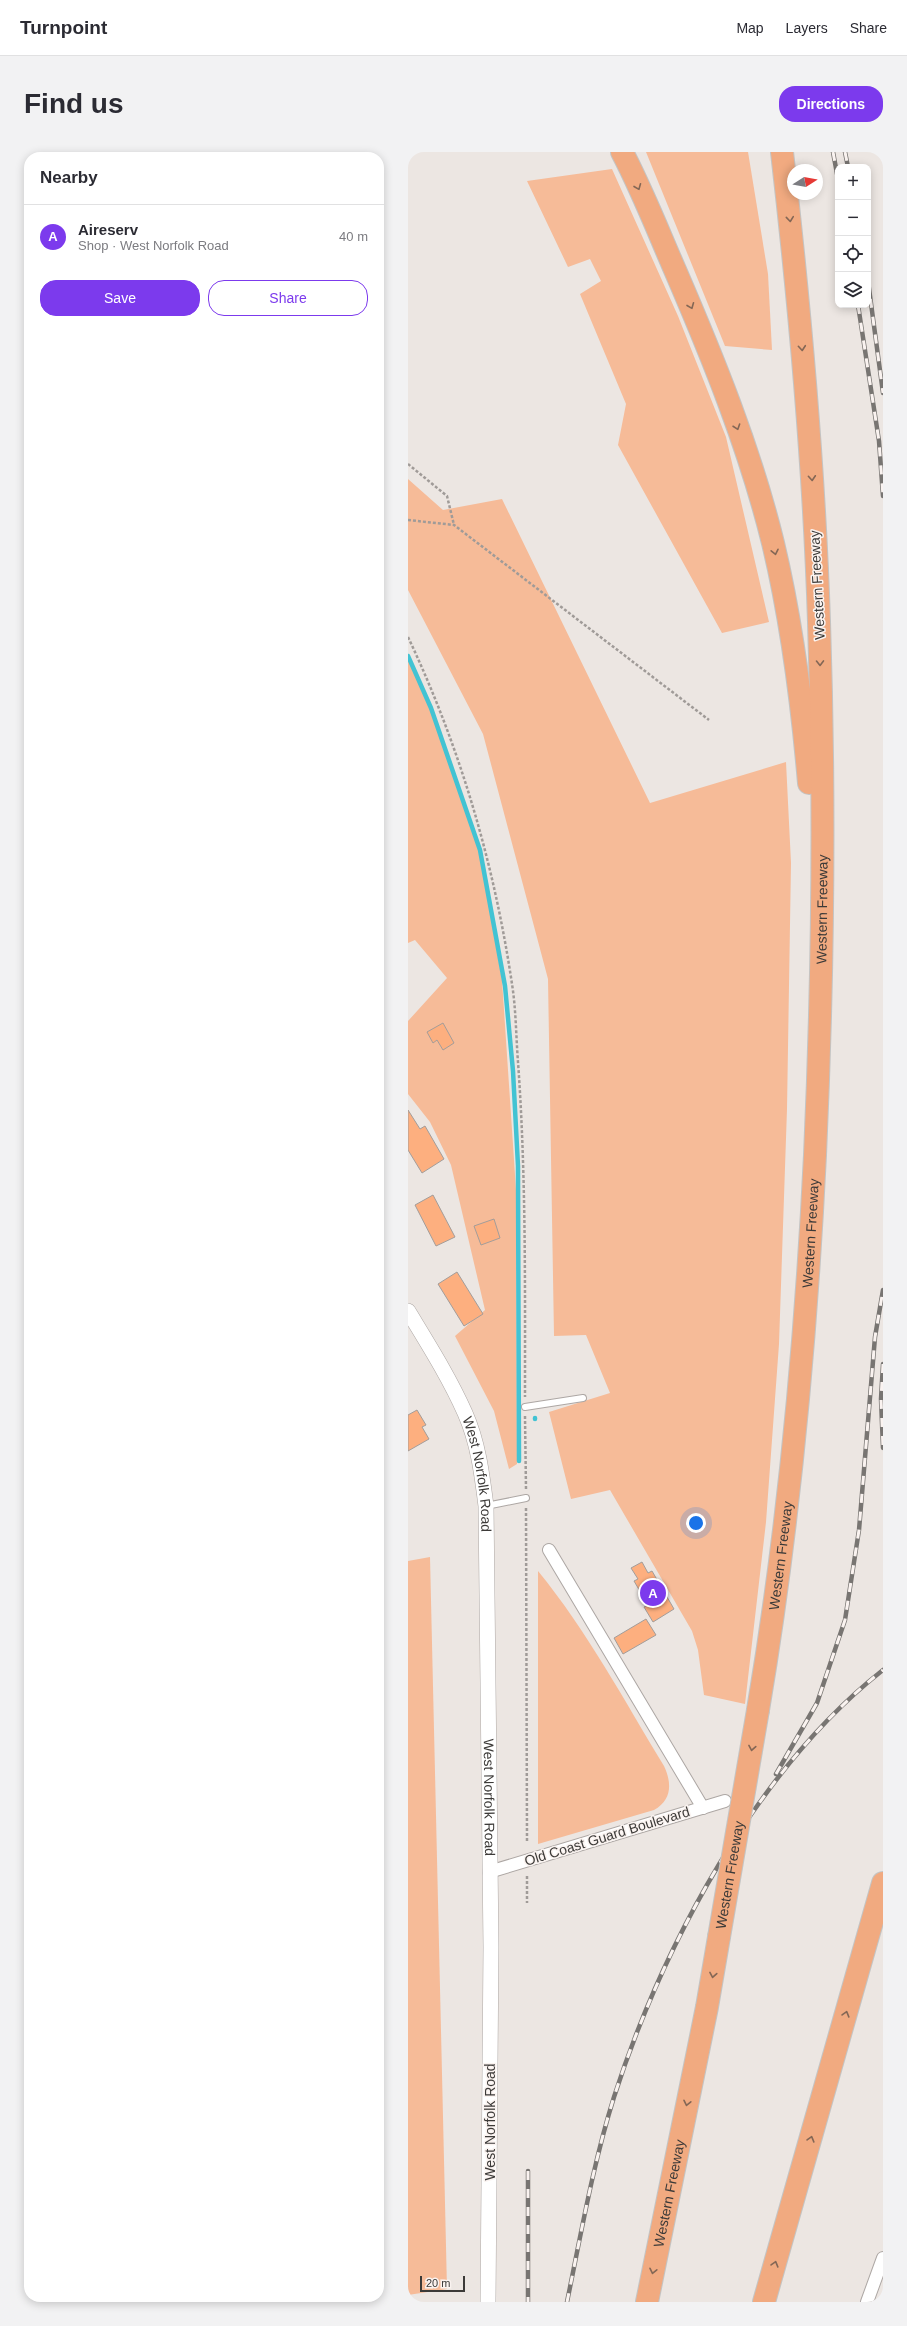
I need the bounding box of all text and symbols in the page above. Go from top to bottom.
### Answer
text: Turnpoint [20,17,107,38]
text: Map [736,20,764,36]
text: Layers [786,20,828,36]
text: Share [850,20,887,36]
button: Directions [779,86,883,122]
text: Find us [24,88,124,119]
north arrow [787,164,823,200]
map controls [835,164,871,308]
button: + [835,164,871,200]
text: Nearby [40,168,98,187]
one-way arrow [633,183,641,191]
button: − [835,200,871,236]
one-way arrow [785,216,794,222]
text: Aireserv [78,221,138,238]
text: A [48,229,58,244]
text: 40 m [339,229,368,244]
button: locate [835,236,871,272]
text: Shop · West Norfolk Road [78,238,229,253]
button: layers [835,272,871,308]
button: Save [40,280,200,316]
button: Share [208,280,368,316]
one-way arrow [686,303,694,310]
one-way arrow [798,345,807,351]
one-way arrow [733,424,741,431]
one-way arrow [807,475,816,481]
street label: Western Freeway [806,530,828,640]
one-way arrow [770,549,778,555]
one-way arrow [816,660,824,666]
street label: Western Freeway [813,855,830,964]
street label: Western Freeway [799,1178,822,1288]
street label: West Norfolk Road [459,1414,494,1532]
street label: Western Freeway [766,1500,795,1611]
your location [686,1513,706,1533]
pin: A [640,1578,666,1608]
street label: West Norfolk Road [481,1739,498,1856]
one-way arrow [748,1745,757,1751]
street label: Old Coast Guard Boulevard [522,1803,692,1869]
street label: Western Freeway [713,1820,747,1930]
one-way arrow [709,1972,717,1978]
one-way arrow [841,2011,850,2018]
street label: West Norfolk Road [482,2063,498,2181]
one-way arrow [684,2100,692,2106]
one-way arrow [806,2136,815,2143]
street label: Western Freeway [650,2138,688,2249]
one-way arrow [770,2261,779,2268]
one-way arrow [649,2268,657,2274]
scale bar [420,2274,465,2293]
text: 20 m [426,2277,450,2289]

